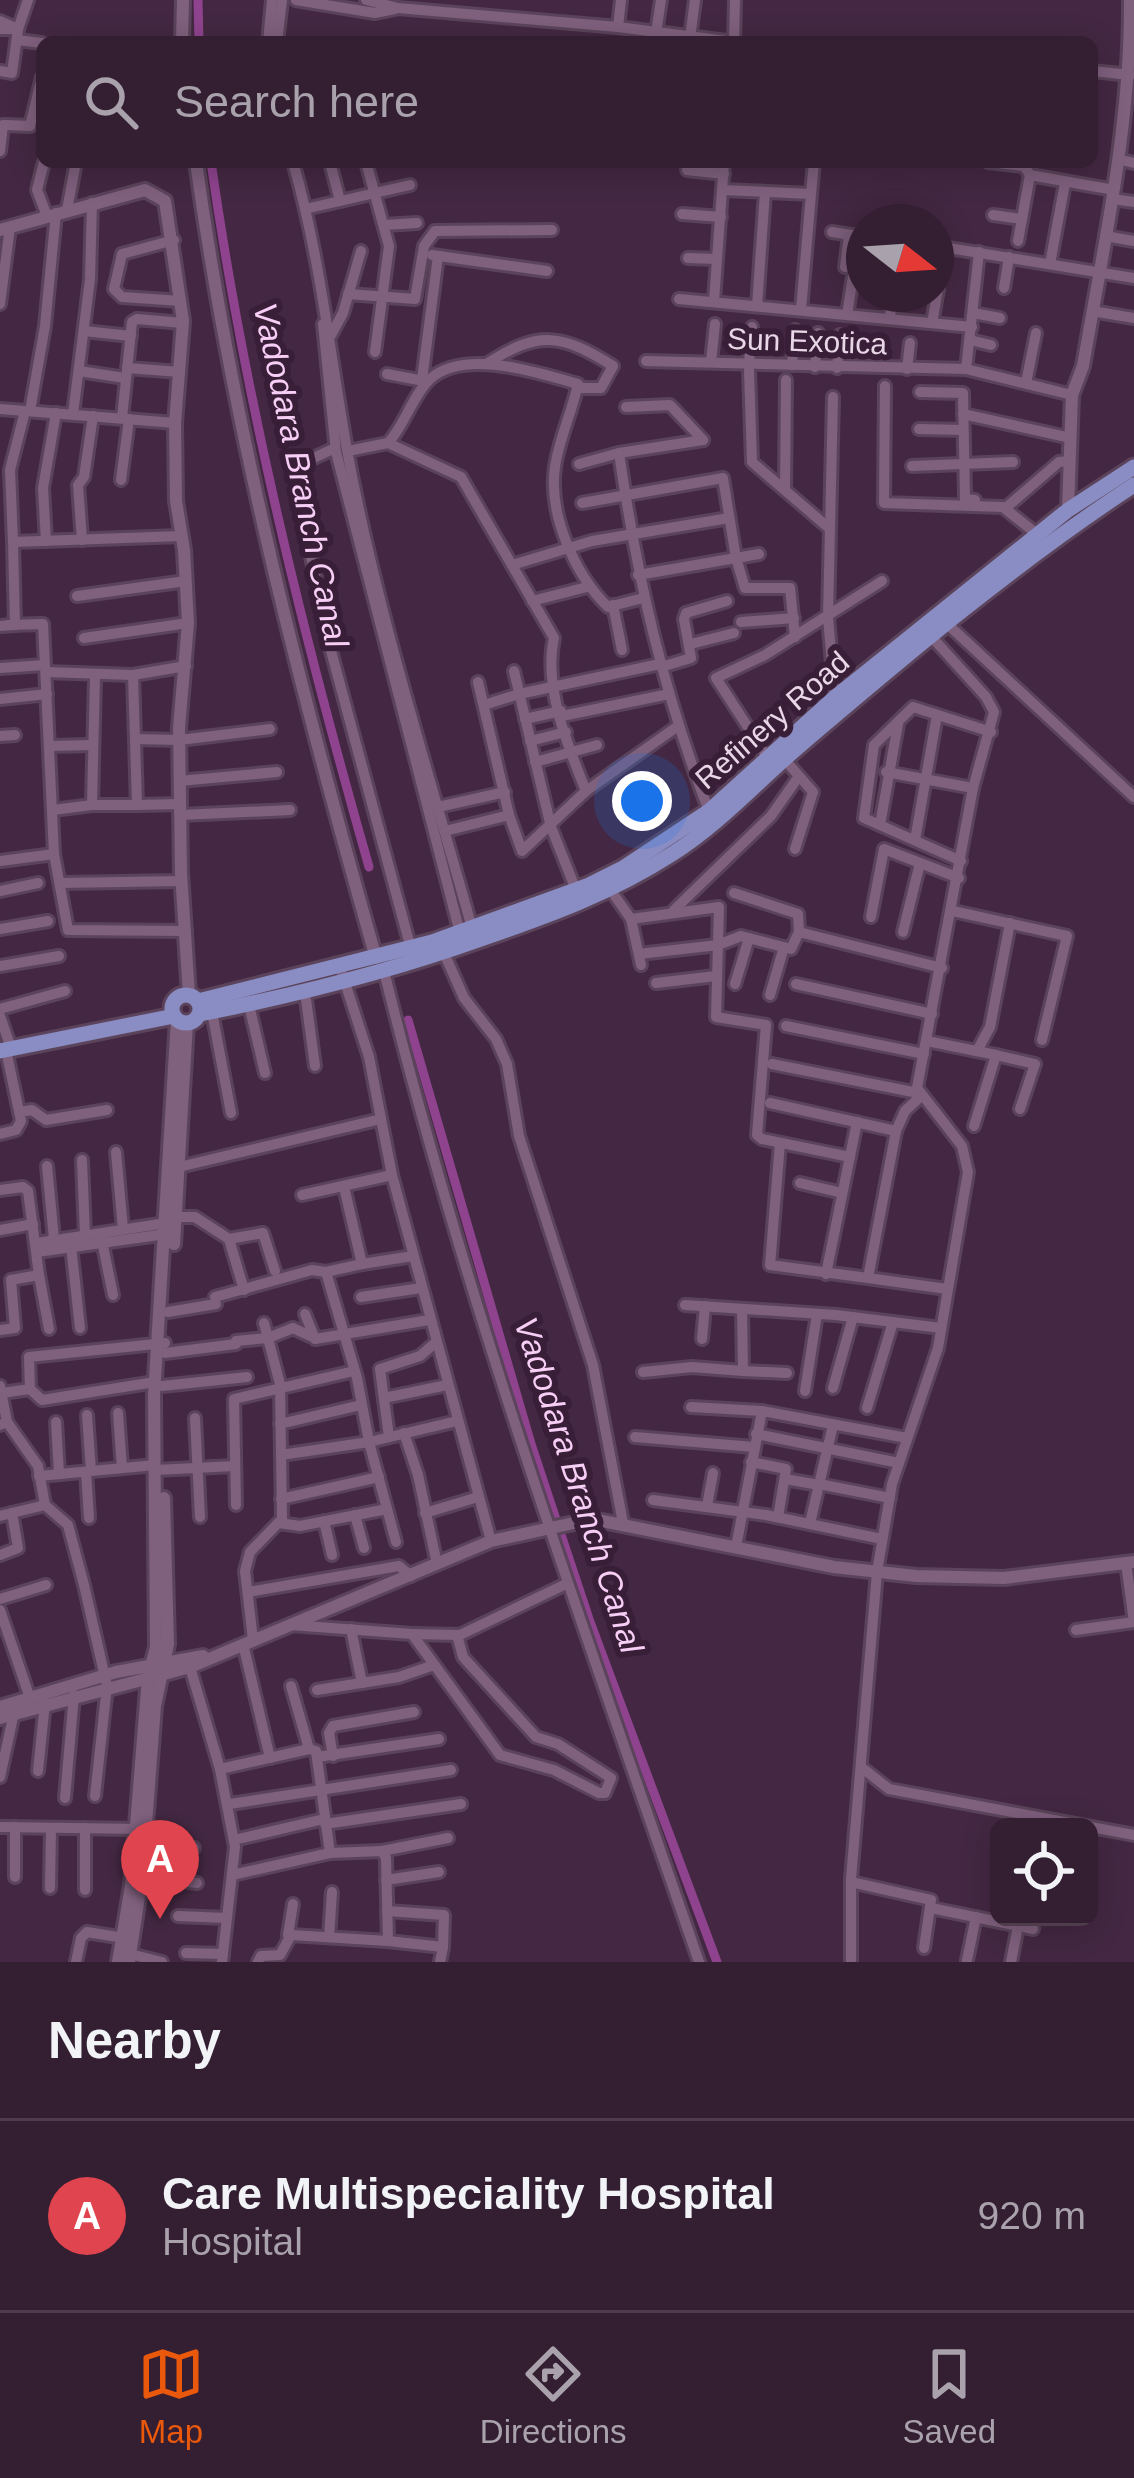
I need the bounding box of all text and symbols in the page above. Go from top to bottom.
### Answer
search box [36,36,1098,168]
icon: search [78,69,144,135]
text: Search here [174,76,419,127]
north arrow [846,204,954,312]
water label: Vadodara Branch Canal [246,299,356,652]
street label: Sun Exotica [726,322,888,360]
street label: Refinery Road [689,645,855,795]
your location [612,771,672,831]
water label: Vadodara Branch Canal [507,1312,651,1659]
map controls [990,1818,1098,1926]
button: locate [990,1818,1098,1926]
pin: A [121,1820,199,1919]
text: Nearby [48,2012,221,2069]
text: Care Multispeciality Hospital [162,2168,775,2219]
text: A [73,2194,101,2237]
text: 920 m [978,2194,1086,2237]
text: Hospital [162,2220,303,2263]
tab: Map [138,2341,204,2451]
tab: Directions [480,2341,627,2451]
tab: Saved [902,2341,996,2451]

